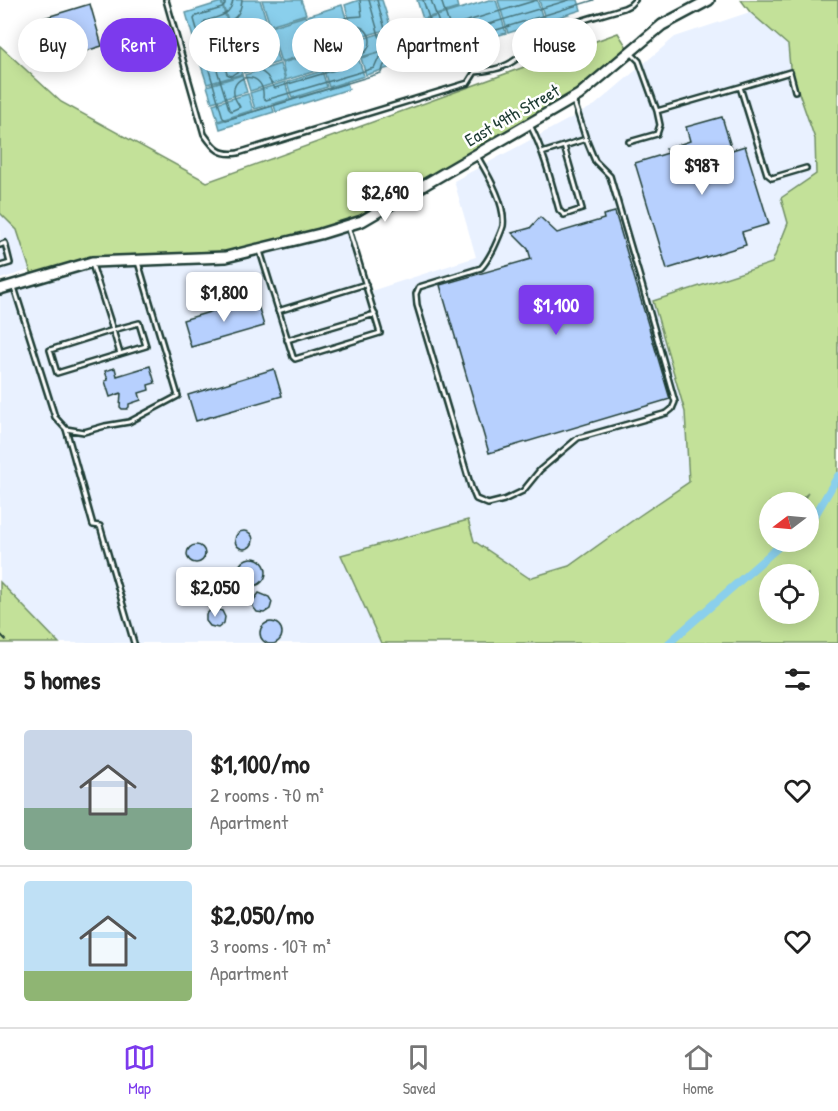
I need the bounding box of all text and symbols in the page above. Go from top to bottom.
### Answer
chip: Buy [18,18,88,72]
chip: Rent [100,18,177,72]
chip: Filters [189,18,280,72]
chip: New [292,18,364,72]
chip: Apartment [376,18,500,72]
chip: House [512,18,597,72]
street label: East 49th Street [460,77,565,152]
pin: $987 [666,145,738,196]
text: $987 [684,151,720,178]
pin: $2,690 [336,172,434,223]
text: $2,690 [361,178,409,205]
pin: $1,800 [175,272,273,323]
text: $1,800 [200,278,248,305]
pin: $1,100 [507,285,605,336]
text: $1,100 [533,291,579,318]
north arrow [759,492,819,552]
map controls [759,492,819,624]
button: locate [759,564,819,624]
pin: $2,050 [166,567,264,618]
text: $2,050 [190,573,240,600]
text: 5 homes [24,662,100,697]
icon: filters [781,663,814,696]
text: $1,100/mo [210,746,310,781]
icon: home [72,754,144,826]
icon: heart [781,774,814,807]
text: 2 rooms · 70 m² [210,781,324,808]
text: Apartment [210,808,288,835]
text: $2,050/mo [210,897,314,932]
icon: home [72,905,144,977]
icon: heart [781,925,814,958]
text: 3 rooms · 107 m² [210,932,331,959]
text: Apartment [210,959,288,986]
tab: Map [123,1041,156,1099]
tab: Saved [402,1041,435,1099]
tab: Home [682,1041,715,1099]

